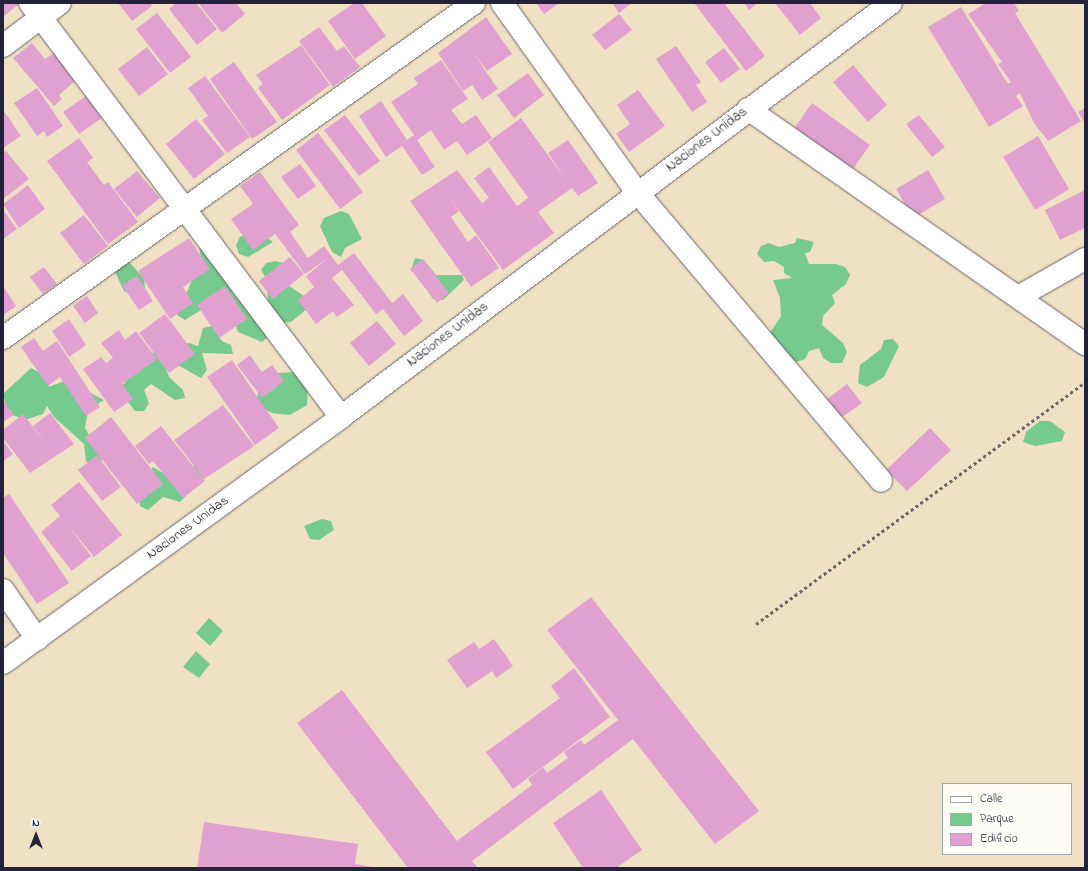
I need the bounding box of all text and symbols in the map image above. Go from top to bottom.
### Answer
street label: Naciones Unidas [663,104,751,176]
street label: Naciones Unidas [404,299,492,371]
street label: Naciones Unidas [144,493,232,563]
legend [942,783,1072,855]
text: Calle [980,790,1002,808]
text: Parque [980,810,1014,828]
north arrow [16,815,56,855]
text: N [32,815,40,831]
text: Edificio [980,830,1018,848]

